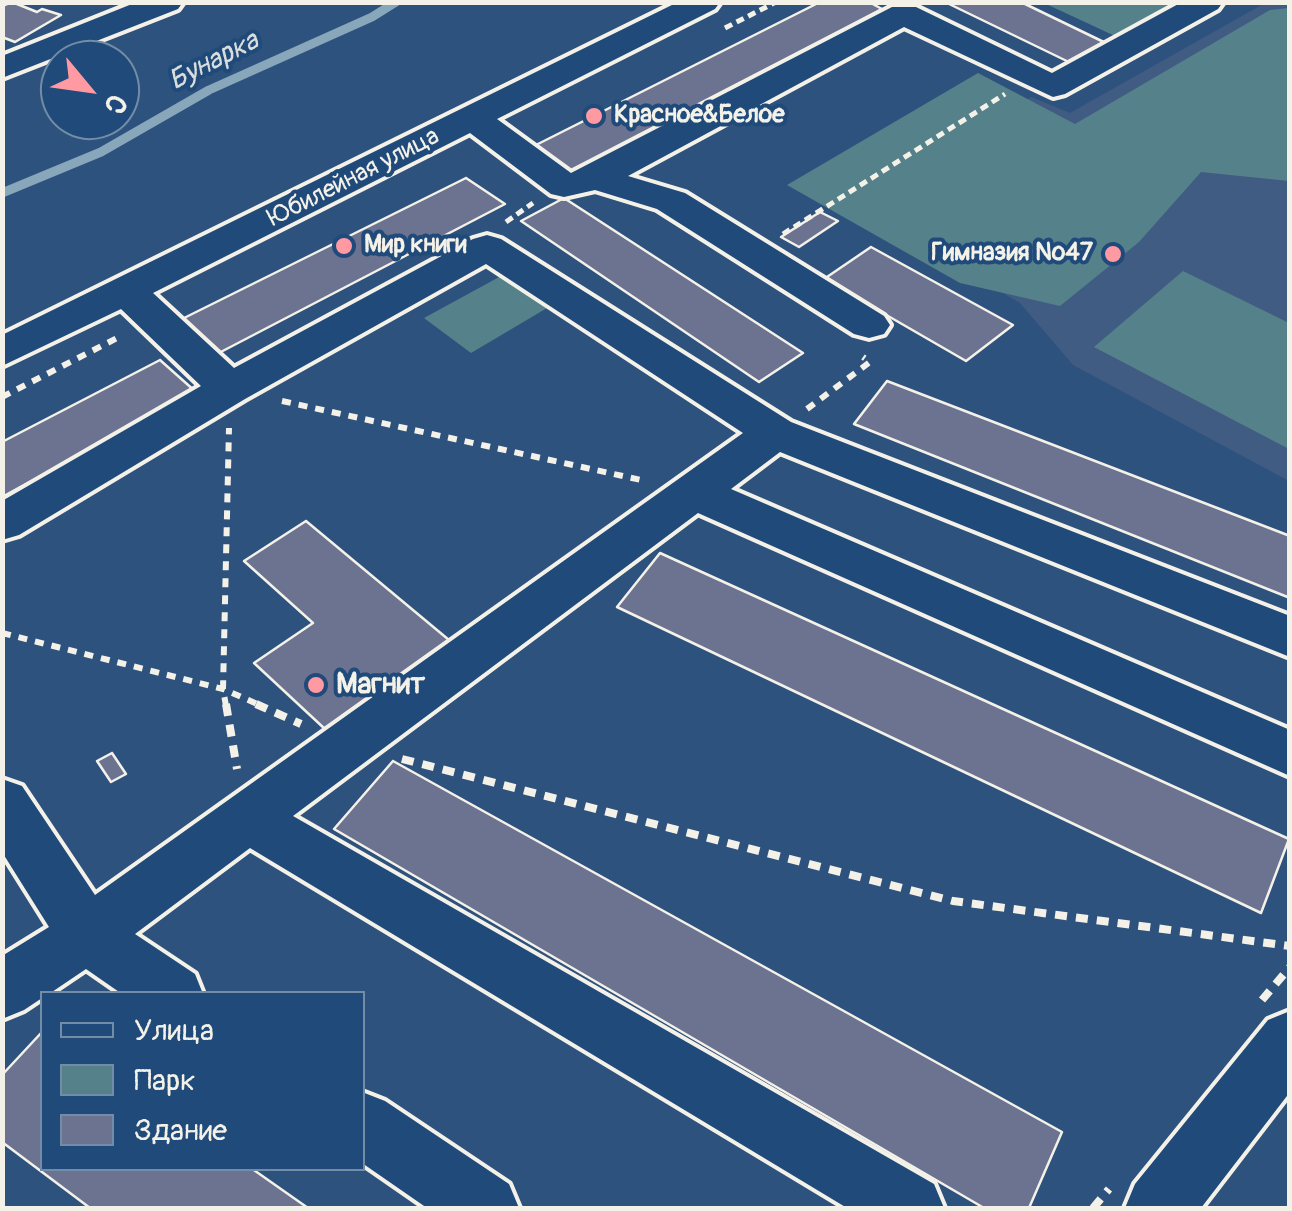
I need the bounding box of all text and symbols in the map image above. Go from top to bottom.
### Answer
water label: Бунарка [163,25,265,99]
north arrow [40,40,140,140]
text: С [95,88,134,120]
place label: Красное&Белое [614,101,785,131]
marker: Красное&Белое [583,105,605,127]
street label: Юбилейная улица [263,122,445,234]
place label: Мир книги [364,231,466,261]
marker: Мир книги [333,235,355,257]
place label: Гимназия №47 [931,239,1093,269]
marker: Гимназия №47 [1102,243,1124,265]
place label: Магнит [336,667,425,703]
marker: Магнит [305,674,327,696]
legend [40,991,365,1171]
text: Улица [134,1012,214,1049]
text: Парк [134,1062,196,1099]
text: Здание [134,1112,227,1149]

